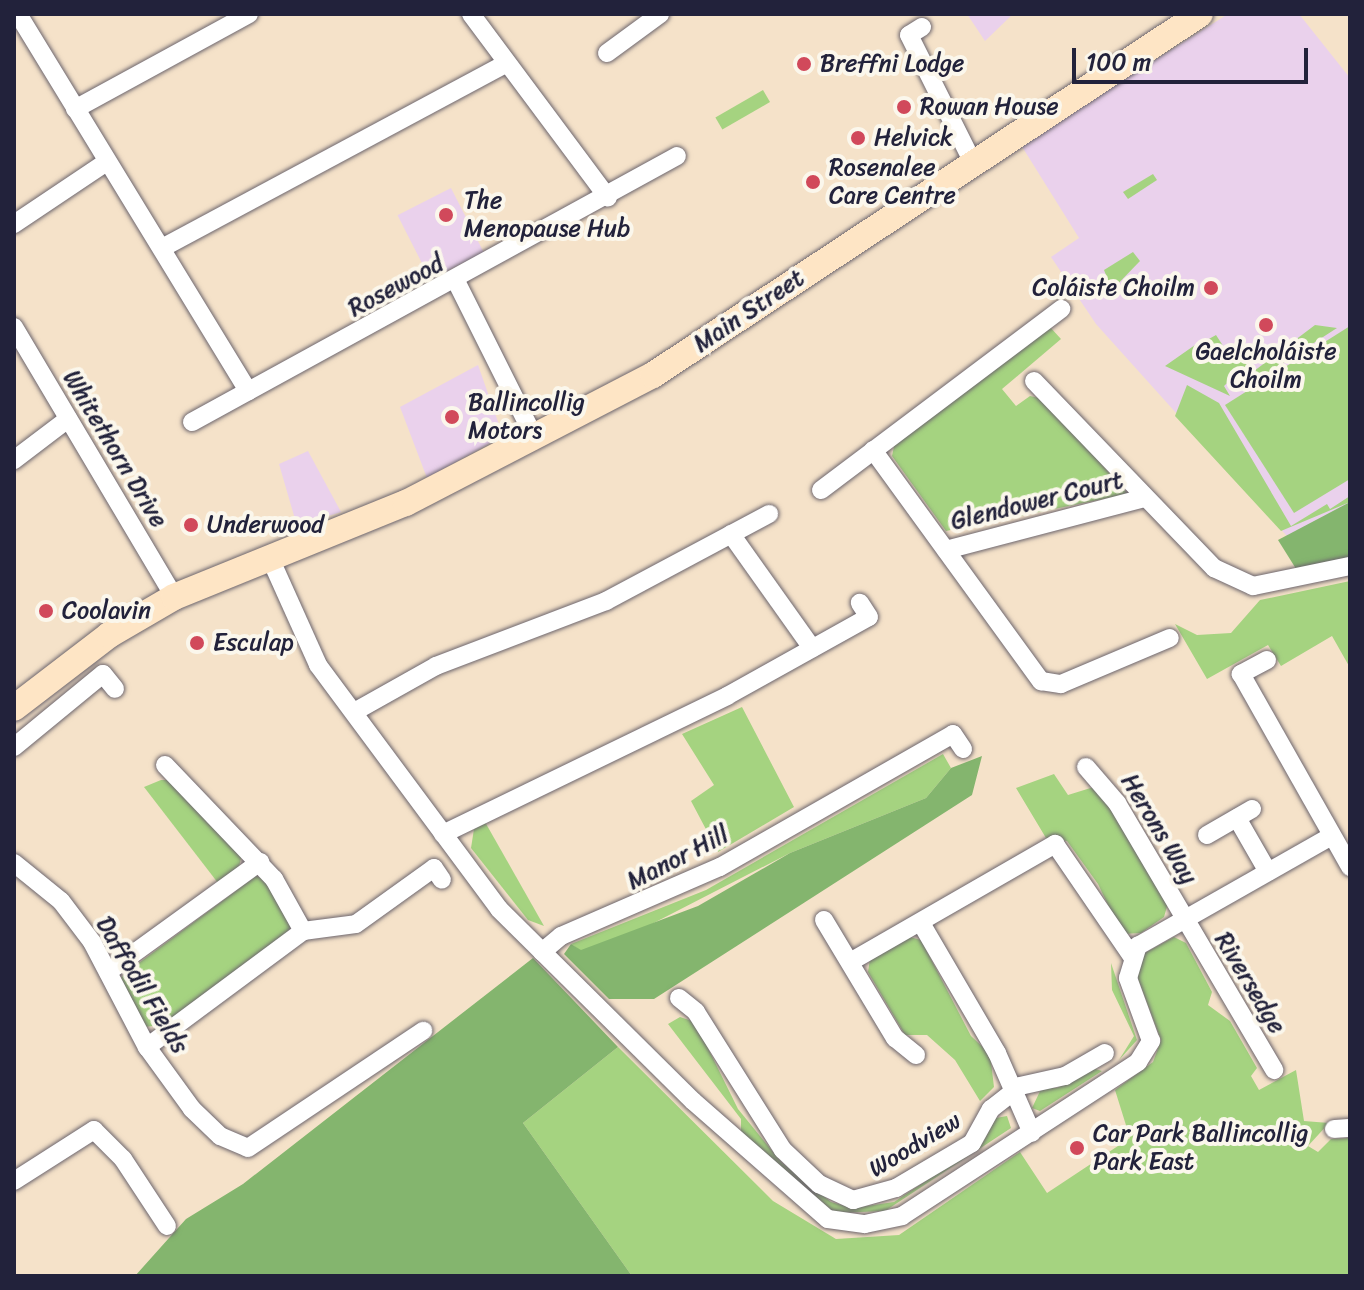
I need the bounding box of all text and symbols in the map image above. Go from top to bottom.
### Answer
scale bar [1076,32,1312,82]
text: 100 m [1086,41,1151,83]
place label: Breffni Lodge [820,50,965,78]
marker: Breffni Lodge [795,55,813,73]
place label: Rowan House [920,93,1059,121]
marker: Rowan House [895,98,913,116]
place label: Helvick [874,124,953,152]
marker: Helvick [849,129,867,147]
place label: Rosenalee Care Centre [829,154,957,210]
marker: Rosenalee Care Centre [804,173,822,191]
place label: The Menopause Hub [464,187,630,243]
marker: The Menopause Hub [435,204,457,226]
street label: Rosewood [344,249,448,323]
street label: Main Street [688,264,810,358]
place label: Coláiste Choilm [1032,274,1195,302]
marker: Coláiste Choilm [1202,279,1220,297]
marker: Gaelcholáiste Choilm [1257,316,1275,334]
place label: Gaelcholáiste Choilm [1195,338,1337,394]
street label: Whitethorn Drive [57,365,173,533]
place label: Ballincollig Motors [468,389,585,445]
marker: Ballincollig Motors [443,408,461,426]
street label: Glendower Court [948,466,1126,536]
place label: Underwood [207,511,324,539]
marker: Underwood [182,516,200,534]
place label: Coolavin [62,597,151,625]
marker: Coolavin [37,602,55,620]
place label: Esculap [213,629,294,657]
marker: Esculap [188,634,206,652]
street label: Herons Way [1115,769,1203,889]
street label: Manor Hill [622,820,734,896]
street label: Daffodil Fields [90,912,194,1058]
street label: Riversedge [1209,927,1291,1039]
street label: Woodview [864,1106,966,1184]
place label: Car Park Ballincollig Park East [1093,1120,1308,1176]
marker: Car Park Ballincollig Park East [1068,1139,1086,1157]

